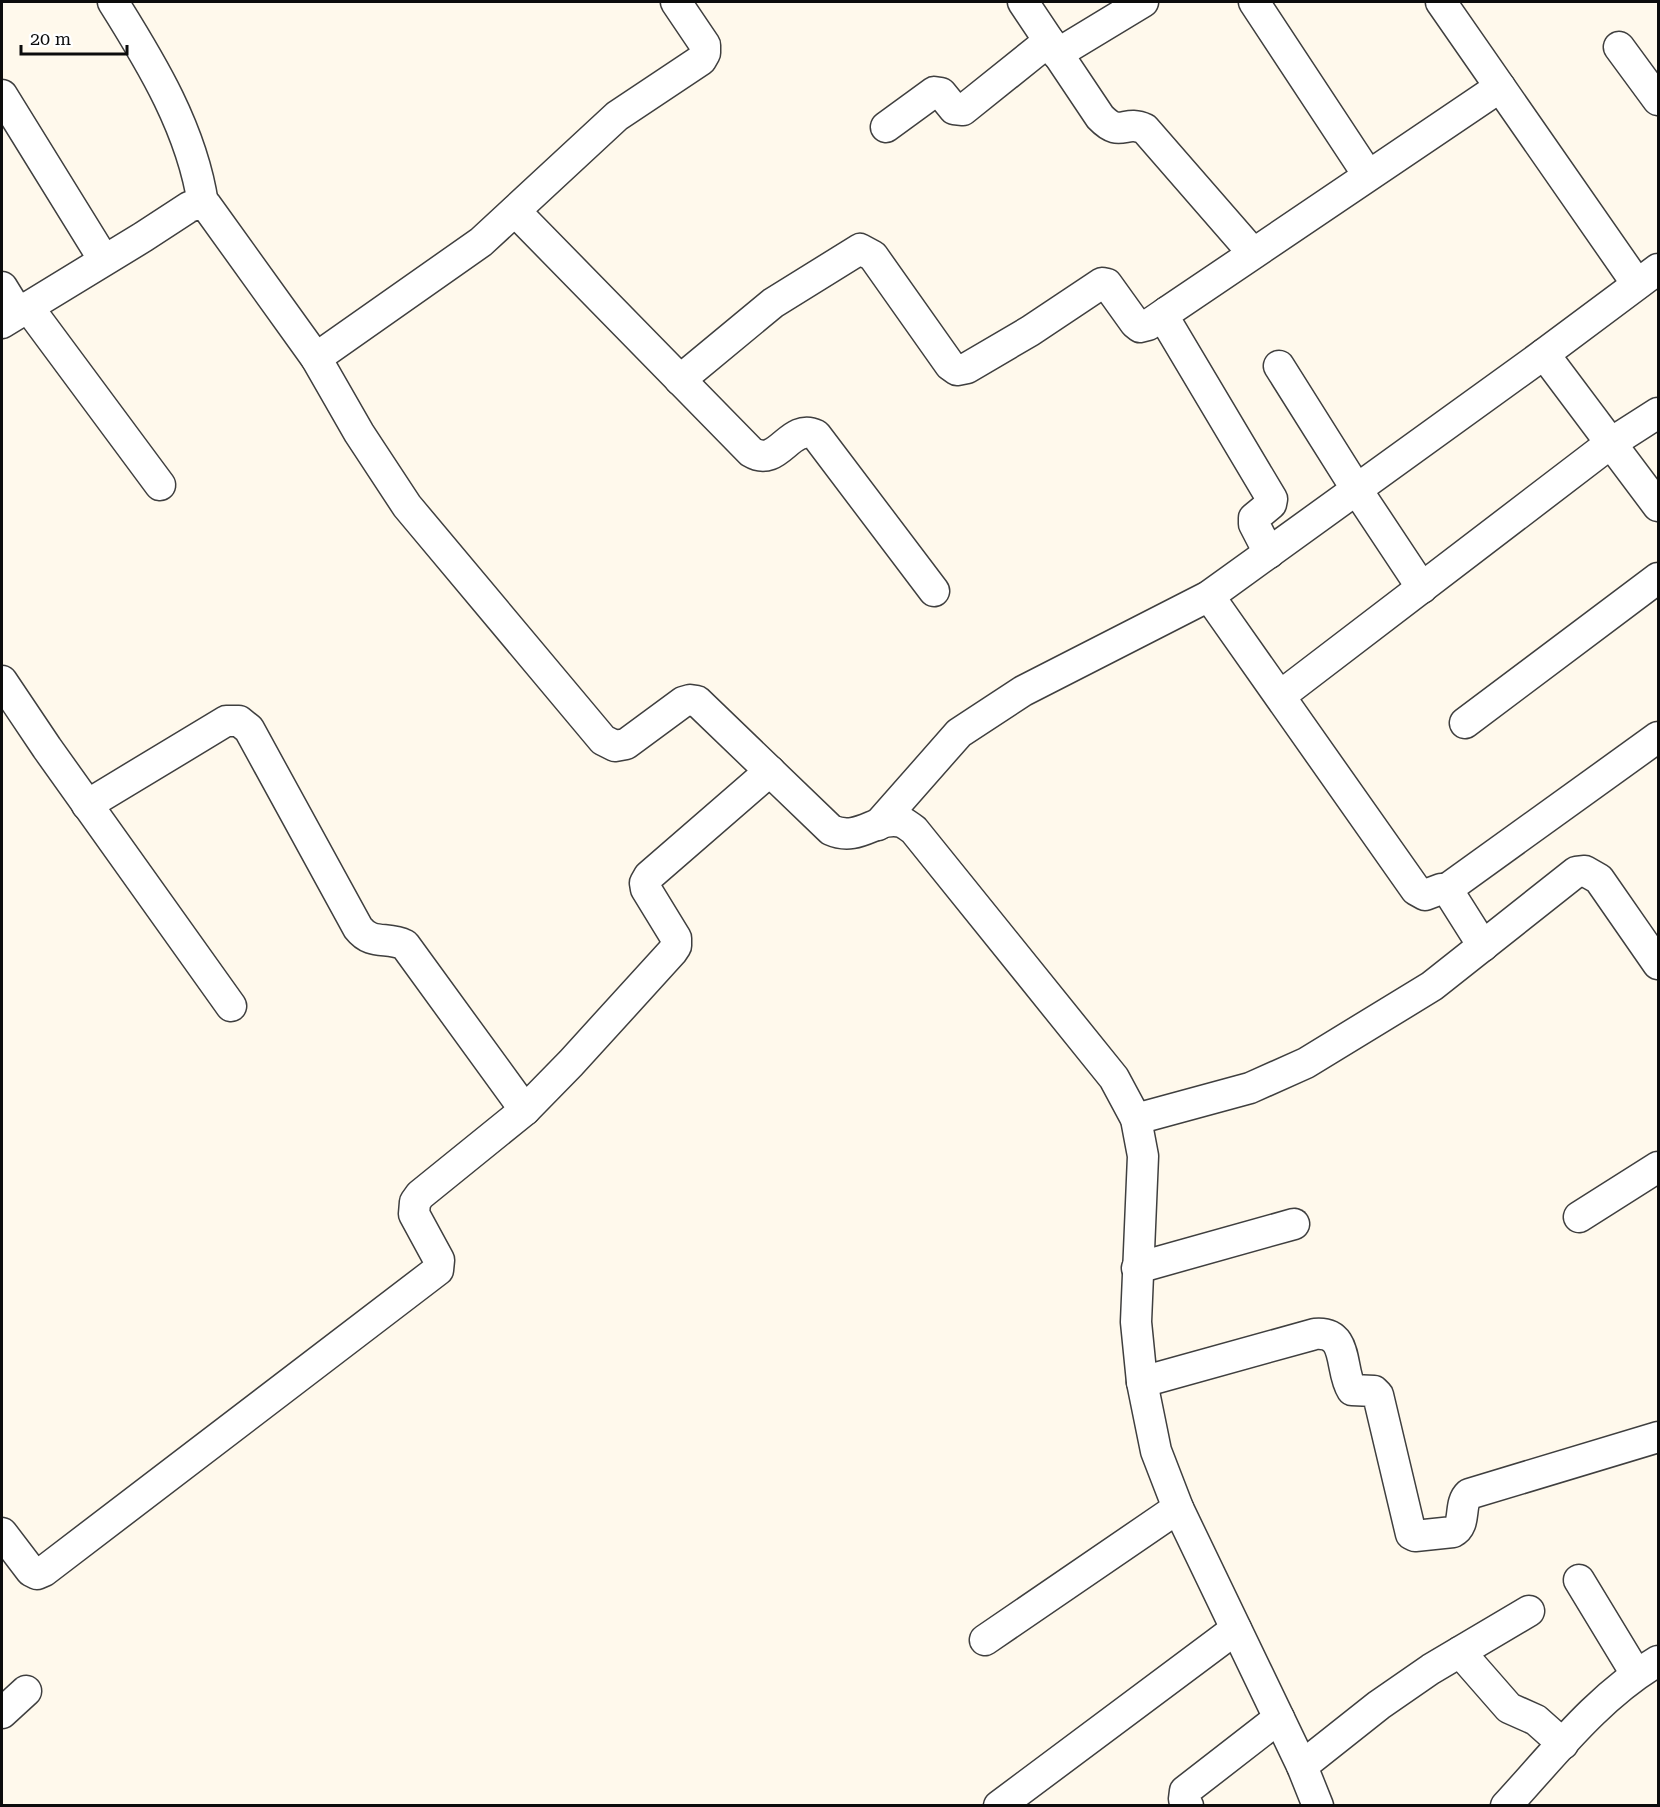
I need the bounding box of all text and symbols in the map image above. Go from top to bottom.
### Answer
scale bar [21,18,128,56]
text: 20 m [30,28,71,49]

